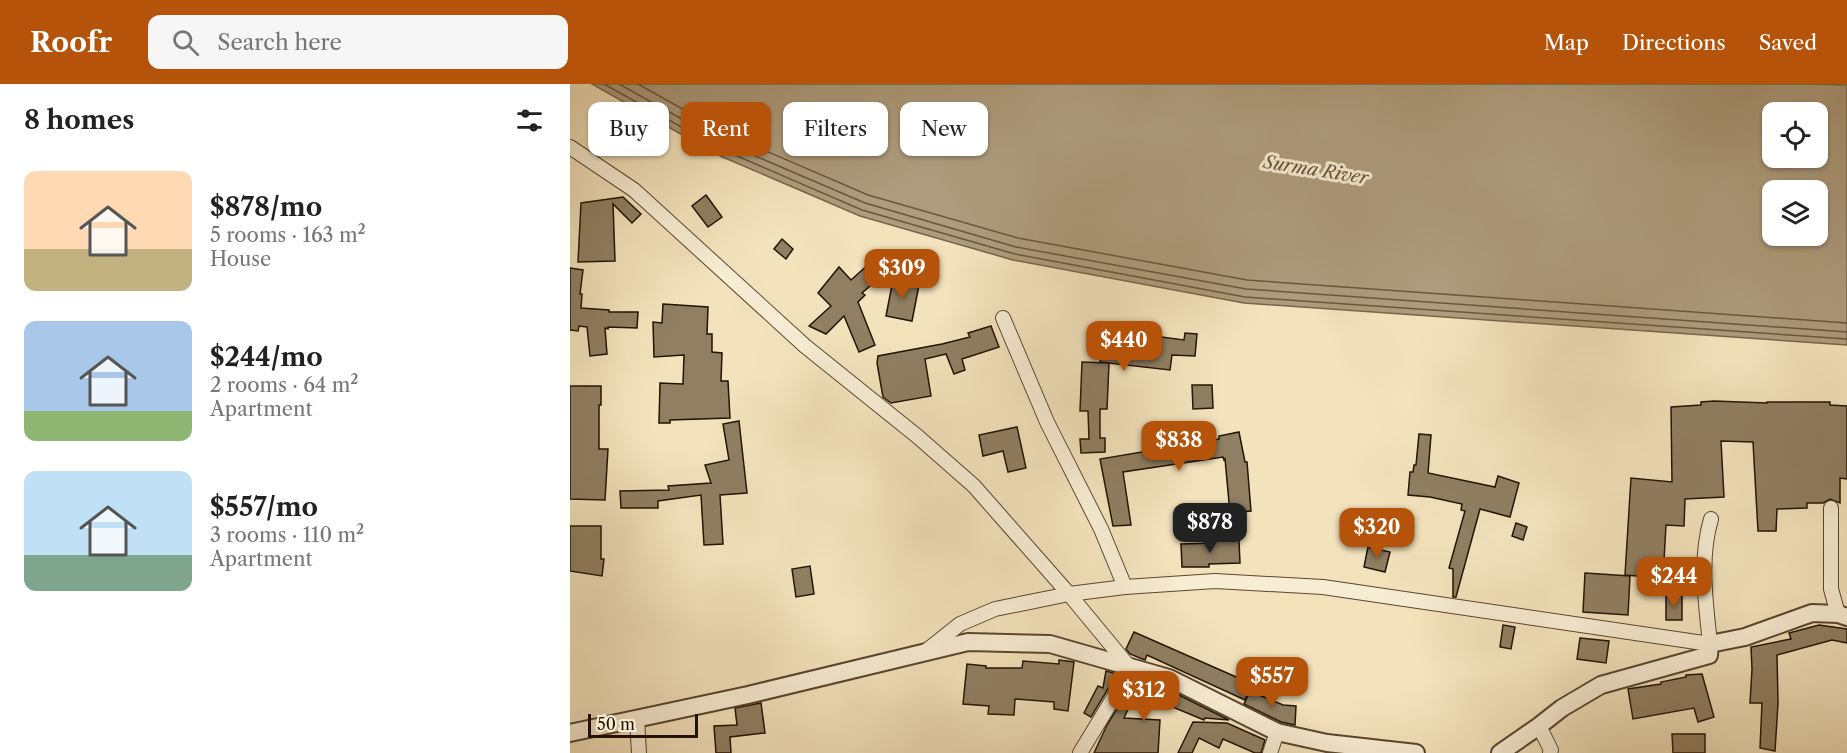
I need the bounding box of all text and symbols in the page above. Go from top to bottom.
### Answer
search box [148,15,568,69]
text: Roofr [30,25,112,59]
icon: search [169,26,202,59]
text: Search here [217,29,342,56]
text: Map [1544,30,1589,55]
text: Directions [1622,30,1726,55]
text: Saved [1759,30,1817,55]
chip: Buy [588,102,669,156]
chip: Rent [681,102,771,156]
chip: Filters [783,102,888,156]
chip: New [900,102,988,156]
map controls [1762,102,1828,246]
button: locate [1762,102,1828,168]
text: 8 homes [24,104,134,136]
icon: filters [513,104,546,137]
water label: Surma River [1261,151,1372,189]
button: layers [1762,180,1828,246]
text: $878/mo [210,191,322,223]
icon: home [72,195,144,267]
text: 5 rooms · 163 m² [210,223,366,247]
text: House [210,247,271,271]
pin: $309 [866,249,938,300]
text: $309 [878,256,926,280]
pin: $440 [1088,321,1160,372]
text: $440 [1100,328,1148,352]
text: $244/mo [210,341,323,373]
icon: home [72,345,144,417]
text: 2 rooms · 64 m² [210,373,359,397]
text: Apartment [210,397,313,421]
pin: $838 [1143,421,1215,472]
text: $838 [1155,428,1203,452]
text: $557/mo [210,491,318,523]
icon: home [72,495,144,567]
pin: $878 [1174,503,1246,554]
pin: $320 [1341,508,1413,559]
text: $878 [1187,510,1233,534]
text: $320 [1353,515,1401,539]
text: 3 rooms · 110 m² [210,523,364,547]
text: Apartment [210,547,313,571]
pin: $244 [1638,557,1710,608]
text: $244 [1651,564,1697,588]
pin: $557 [1236,657,1308,708]
text: $557 [1250,664,1294,688]
pin: $312 [1108,671,1180,722]
text: $312 [1122,678,1166,702]
scale bar [588,711,698,738]
text: 50 m [597,714,635,734]

